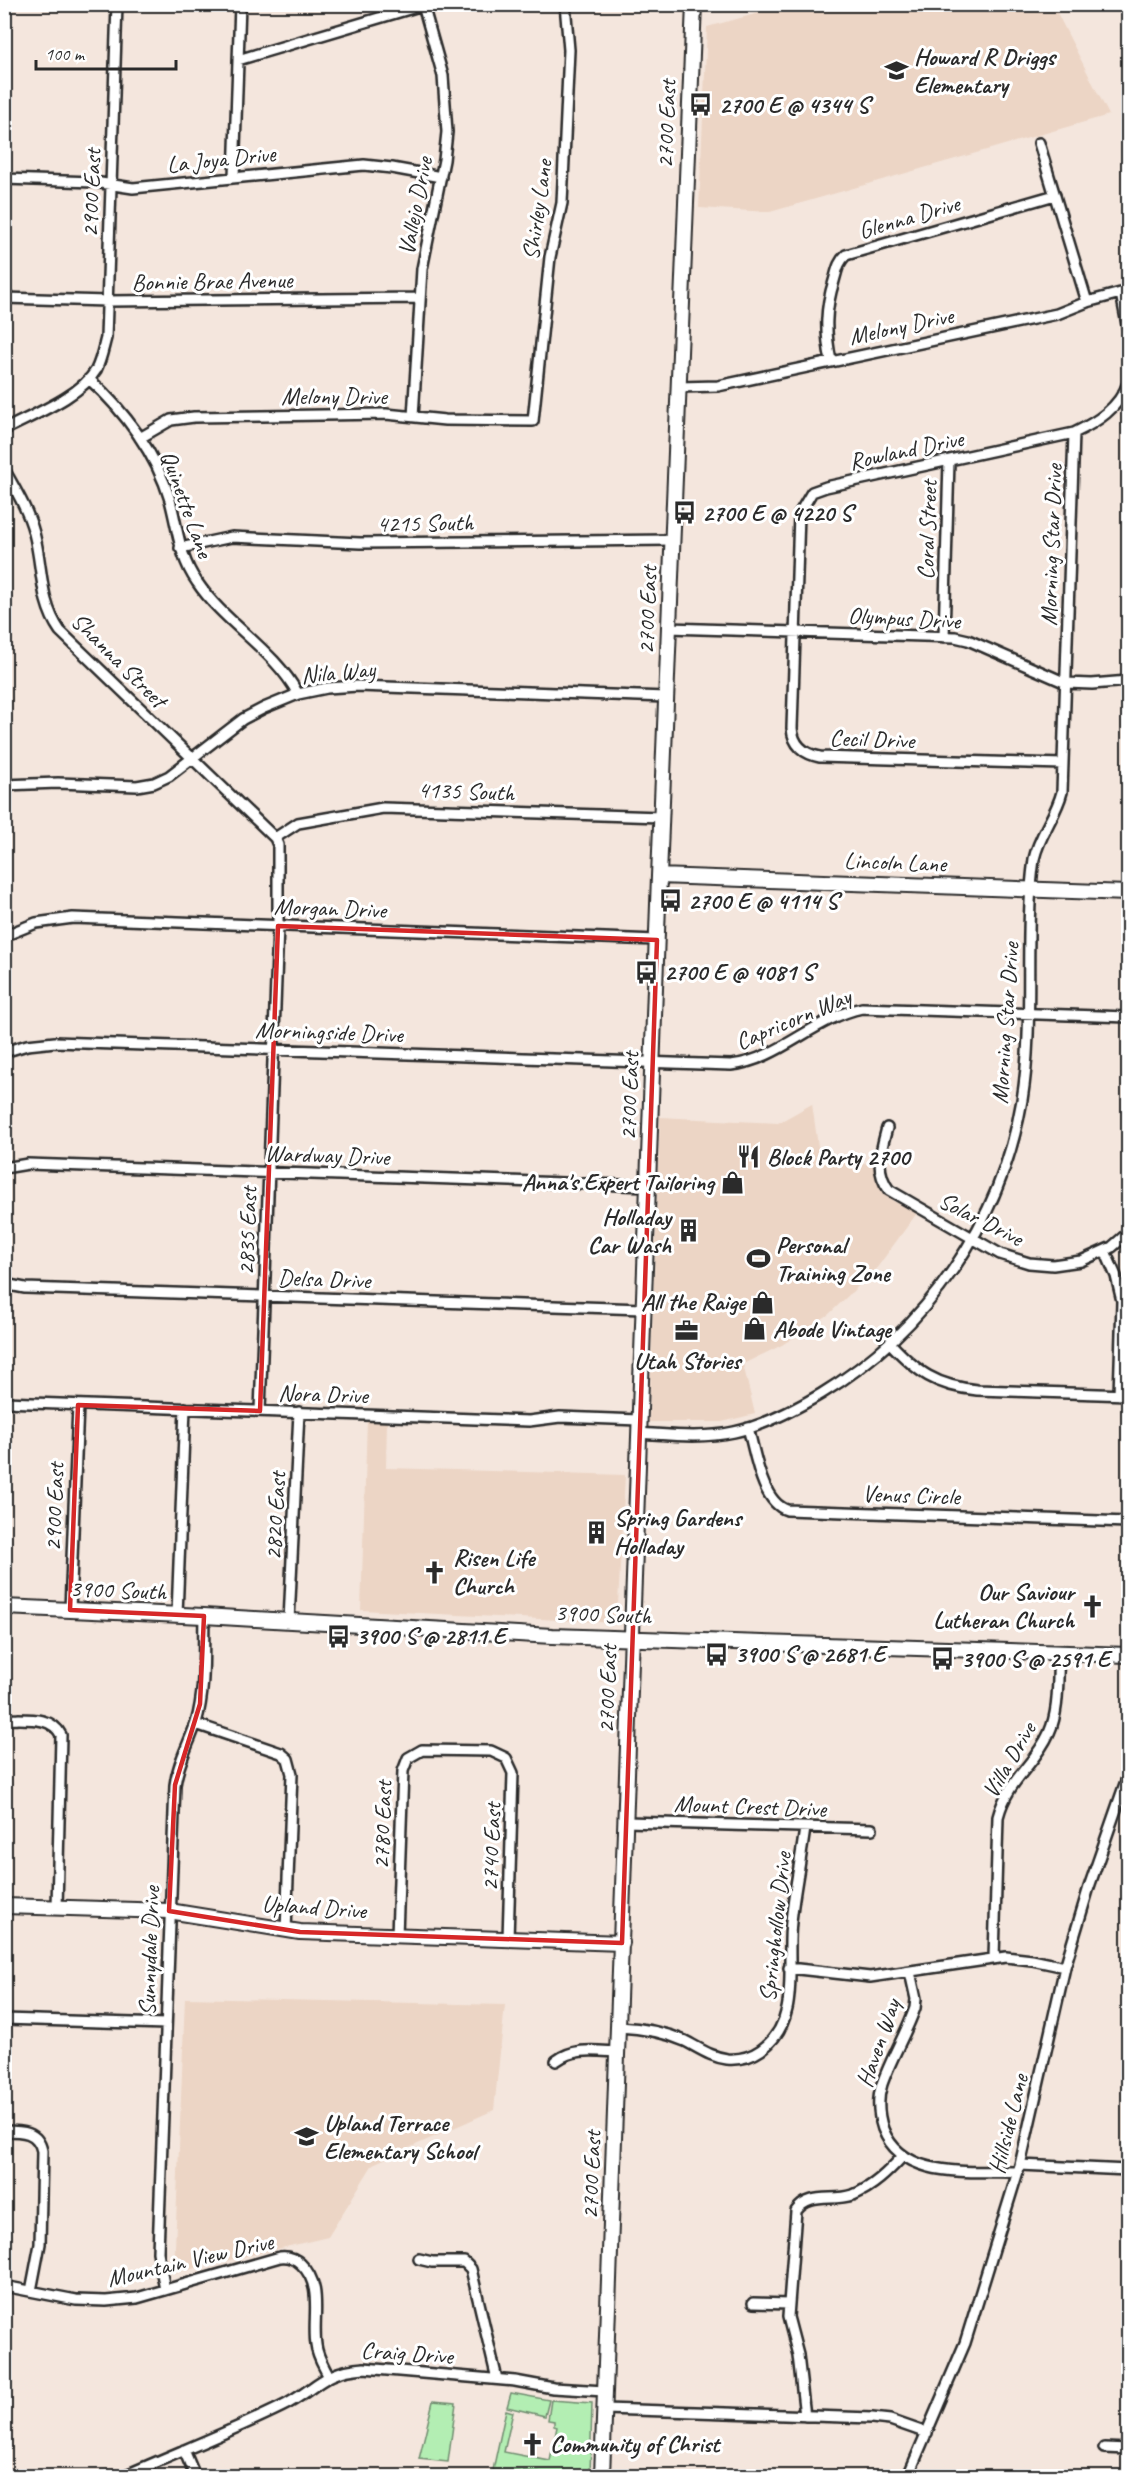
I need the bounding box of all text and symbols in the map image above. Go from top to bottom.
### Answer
scale bar [36,33,176,71]
place label: Howard R Driggs Elementary [914,42,1057,100]
text: 100 m [45,43,86,65]
school or university icon: Howard R Driggs Elementary [883,58,909,84]
street label: 2700 East [649,77,683,169]
place label: 2700 E @ 4344 S [719,90,874,120]
bus stop icon: 2700 E @ 4344 S [688,92,714,118]
street label: La Joya Drive [165,138,279,180]
street label: 2900 East [74,146,108,238]
street label: Vallejo Drive [391,152,440,258]
street label: Shirley Lane [515,156,559,262]
street label: Glenna Drive [855,188,965,246]
street label: Bonnie Brae Avenue [131,265,295,297]
street label: Melony Drive [846,300,958,352]
street label: Melony Drive [281,381,389,411]
street label: Rowland Drive [846,423,968,477]
street label: Quinette Lane [154,446,221,564]
street label: Morning Star Drive [1033,462,1069,626]
street label: Coral Street [910,478,944,580]
place label: 2700 E @ 4220 S [702,498,857,528]
bus stop icon: 2700 E @ 4220 S [671,500,697,526]
street label: 4215 South [376,507,475,539]
street label: 2700 East [630,563,664,655]
street label: Olympus Drive [847,600,963,636]
street label: Shanna Street [65,606,175,716]
street label: Nila Way [300,654,378,690]
street label: Cecil Drive [829,723,917,756]
street label: 4135 South [417,774,516,808]
street label: Lincoln Lane [844,845,949,879]
place label: 2700 E @ 4114 S [688,886,843,916]
bus stop icon: 2700 E @ 4114 S [657,888,683,914]
street label: Morgan Drive [273,891,389,925]
street label: Morning Star Drive [984,939,1026,1105]
place label: 2700 E @ 4081 S [664,957,819,987]
bus stop icon: 2700 E @ 4081 S [633,959,659,985]
street label: Capricorn Way [731,981,857,1057]
street label: Morningside Drive [255,1014,406,1050]
street label: 2700 East [612,1049,646,1141]
street label: Wardway Drive [264,1138,392,1172]
place label: Block Party 2700 [767,1142,912,1172]
restaurant icon: Block Party 2700 [736,1144,762,1170]
place label: Anna's Expert Tailoring [522,1167,716,1197]
shop icon: Anna's Expert Tailoring [719,1169,745,1195]
street label: 2835 East [230,1184,264,1276]
street label: Solar Drive [934,1185,1030,1254]
place label: Holladay Car Wash [588,1202,674,1260]
building icon: Holladay Car Wash [676,1218,702,1244]
place label: Personal Training Zone [776,1230,892,1288]
sports icon: Personal Training Zone [745,1246,771,1272]
street label: Delsa Drive [277,1262,373,1296]
place label: All the Raige [641,1287,747,1317]
shop icon: All the Raige [750,1289,776,1315]
place label: Abode Vintage [773,1314,893,1344]
shop icon: Abode Vintage [742,1316,768,1342]
office icon: Utah Stories [674,1318,700,1344]
place label: Utah Stories [634,1346,743,1376]
street label: Nora Drive [278,1377,371,1411]
street label: 2900 East [37,1460,71,1552]
street label: 2820 East [258,1469,292,1561]
street label: Venus Circle [862,1478,962,1512]
place label: Spring Gardens Holladay [614,1503,744,1561]
building icon: Spring Gardens Holladay [583,1519,609,1545]
place label: Risen Life Church [453,1543,536,1601]
church icon: Risen Life Church [422,1559,448,1585]
street label: 3900 South [69,1573,168,1607]
place label: Our Saviour Lutheran Church [933,1577,1076,1635]
church icon: Our Saviour Lutheran Church [1079,1593,1105,1619]
street label: 3900 South [554,1597,653,1631]
place label: 3900 S @ 2811 E [356,1621,509,1651]
bus stop icon: 3900 S @ 2811 E [325,1623,351,1649]
place label: 3900 S @ 2681 E [735,1639,888,1669]
bus stop icon: 3900 S @ 2681 E [704,1641,730,1667]
street label: 2700 East [590,1642,624,1734]
place label: 3900 S @ 2591 E [961,1644,1113,1674]
bus stop icon: 3900 S @ 2591 E [930,1646,956,1672]
street label: Villa Drive [975,1715,1044,1803]
street label: 2780 East [365,1778,399,1870]
street label: Mount Crest Drive [673,1788,829,1824]
street label: 2740 East [474,1800,508,1892]
street label: Springhollow Drive [752,1848,798,2003]
street label: Sunnydale Drive [132,1884,166,2016]
street label: Upland Drive [261,1888,369,1926]
street label: Haven Way [849,1993,908,2091]
street label: Hillside Lane [981,2069,1035,2177]
place label: Upland Terrace Elementary School [324,2108,481,2166]
school or university icon: Upland Terrace Elementary School [293,2124,319,2150]
street label: 2700 East [574,2128,608,2220]
street label: Mountain View Drive [104,2226,278,2294]
street label: Craig Drive [360,2335,456,2371]
place label: Community of Christ [550,2429,722,2459]
church icon: Community of Christ [519,2431,545,2457]

